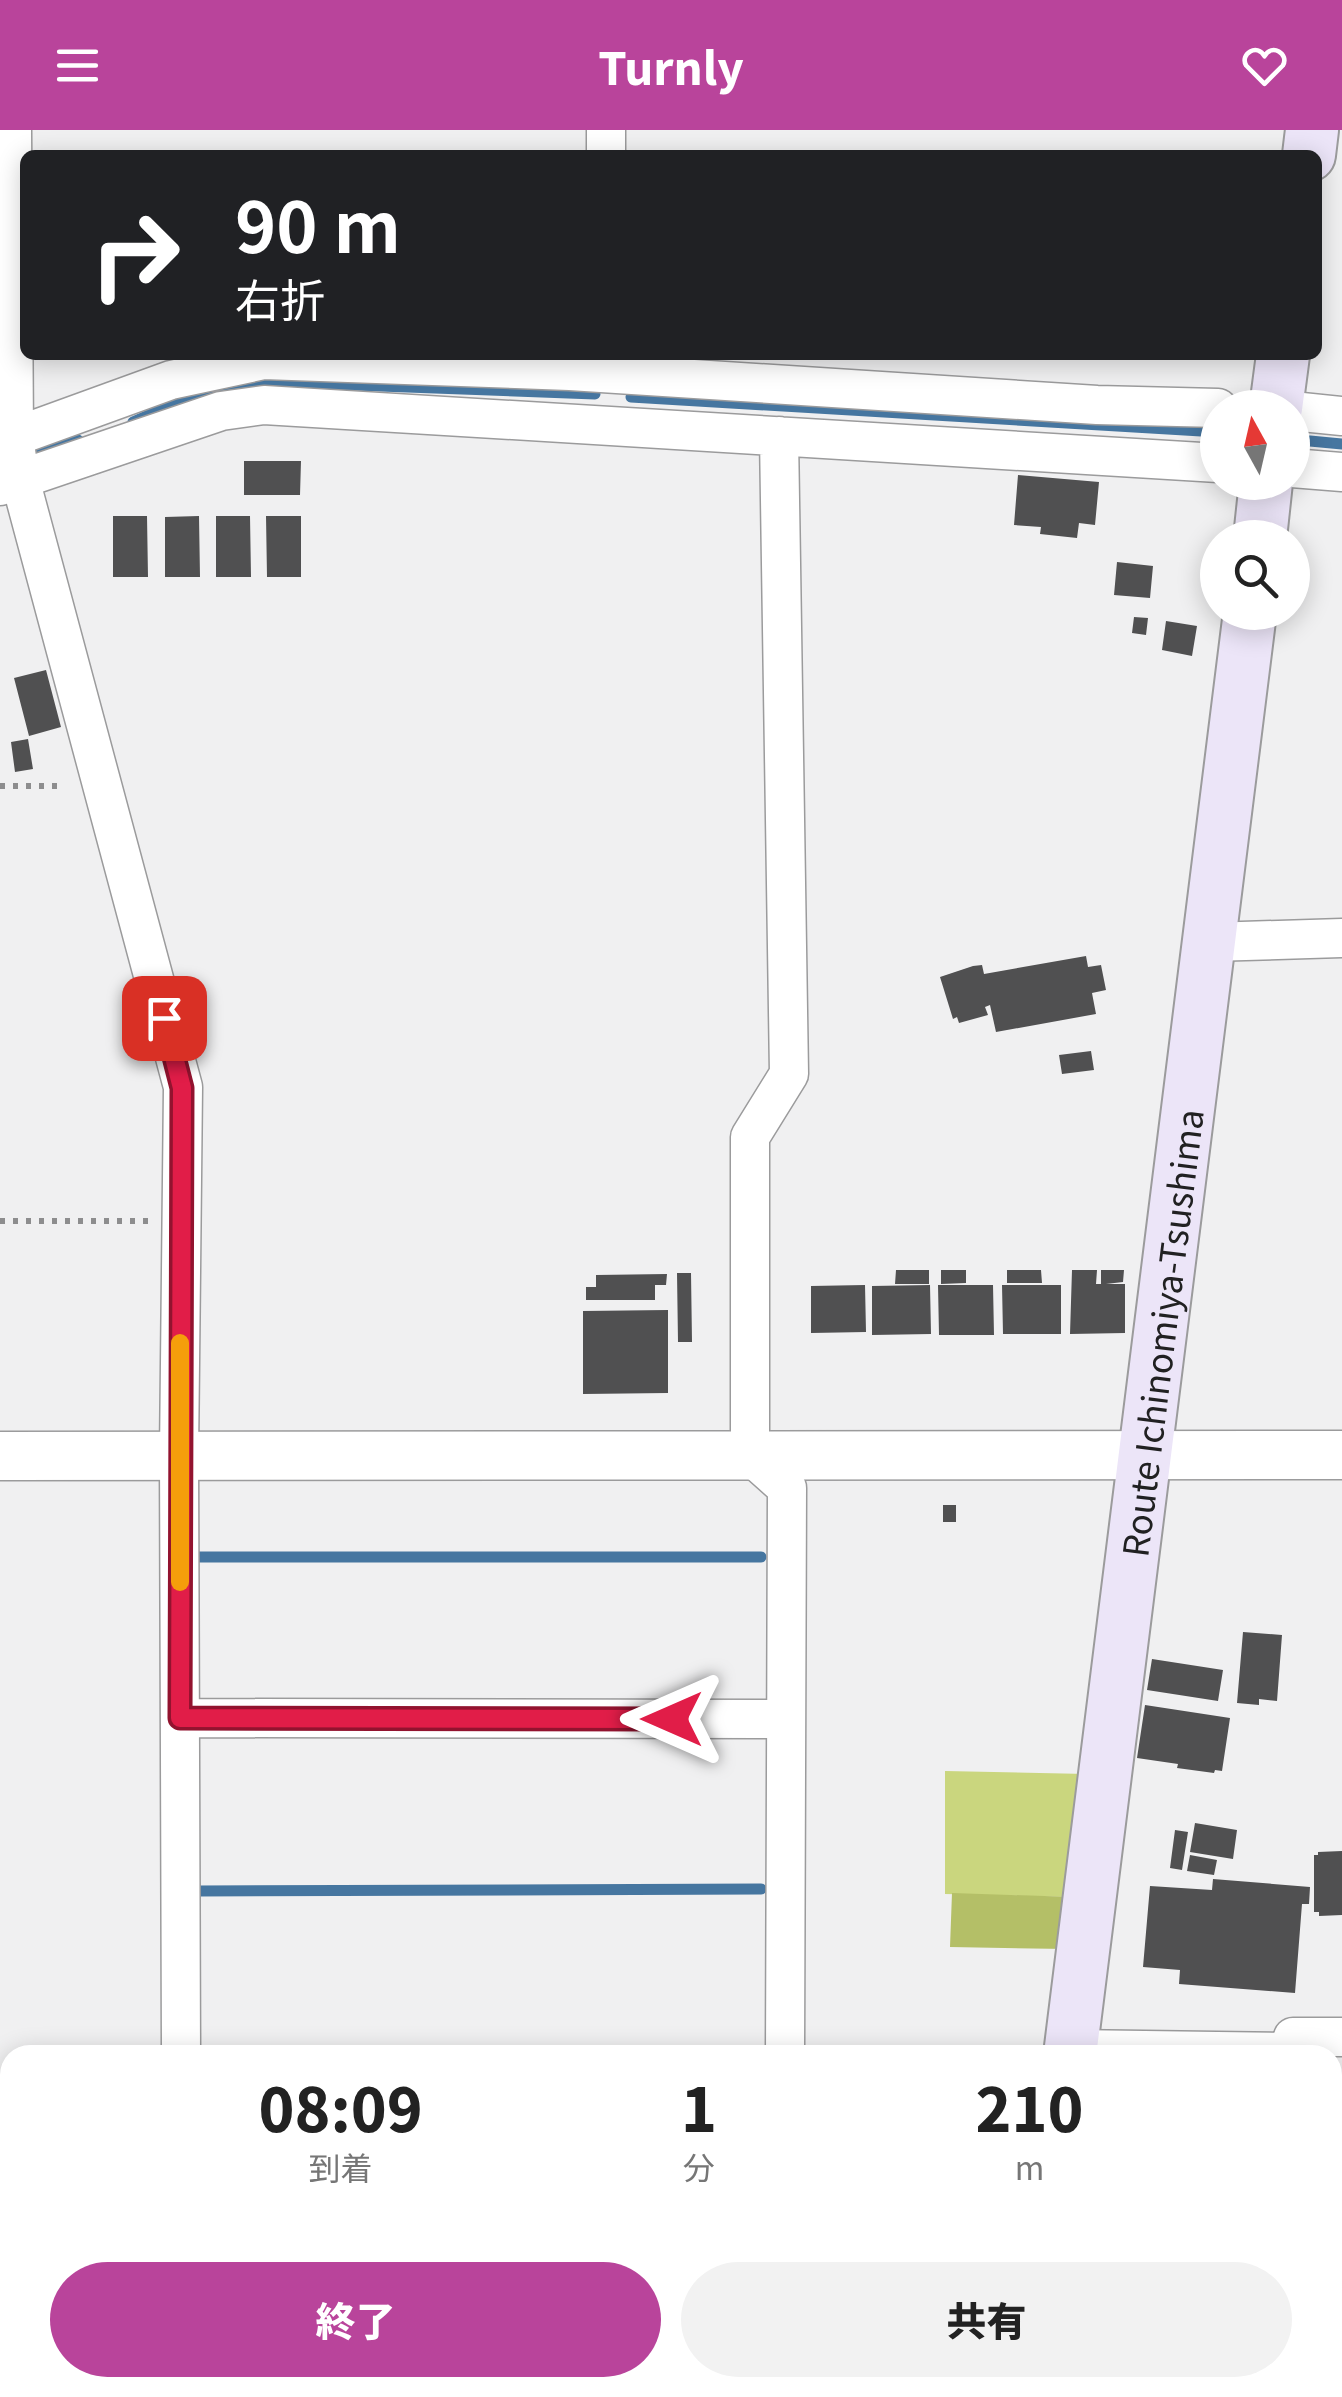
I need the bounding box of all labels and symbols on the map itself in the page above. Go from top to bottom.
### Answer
north arrow [1200,390,1310,500]
pin [122,976,207,1061]
street label: Route Ichinomiya-Tsushima [1107,1106,1213,1559]
position arrow [620,1667,724,1771]

